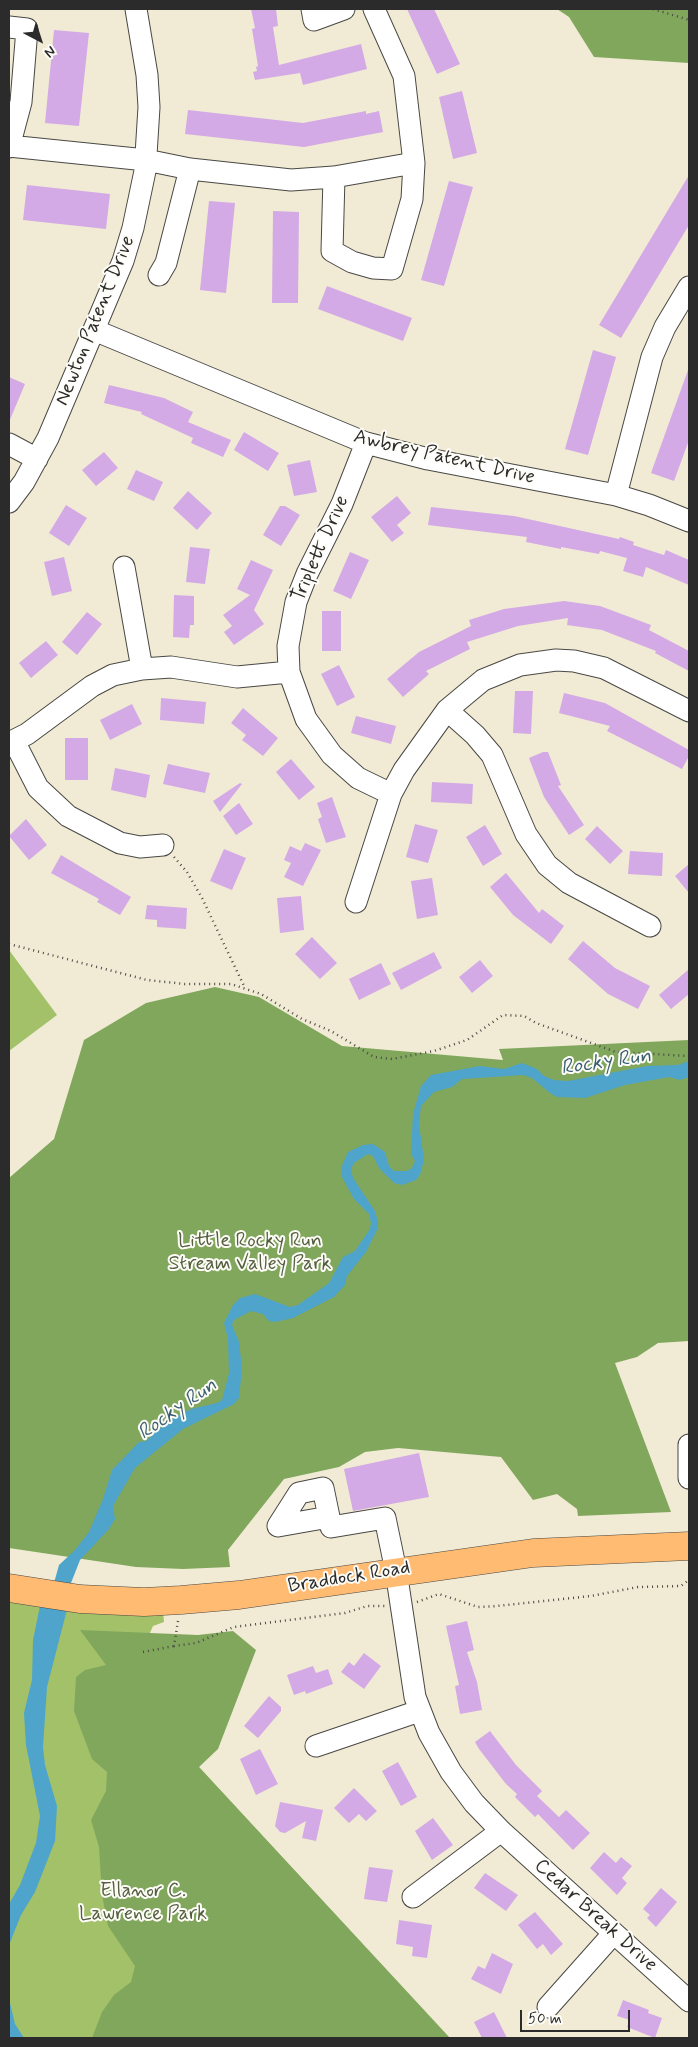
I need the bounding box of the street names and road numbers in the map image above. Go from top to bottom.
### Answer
street label: Newton Patent Drive [51,232,141,410]
street label: Awbrey Patent Drive [351,425,537,491]
street label: Triplett Drive [287,492,355,606]
street label: Braddock Road [286,1556,412,1600]
street label: Cedar Break Drive [529,1854,661,1978]

